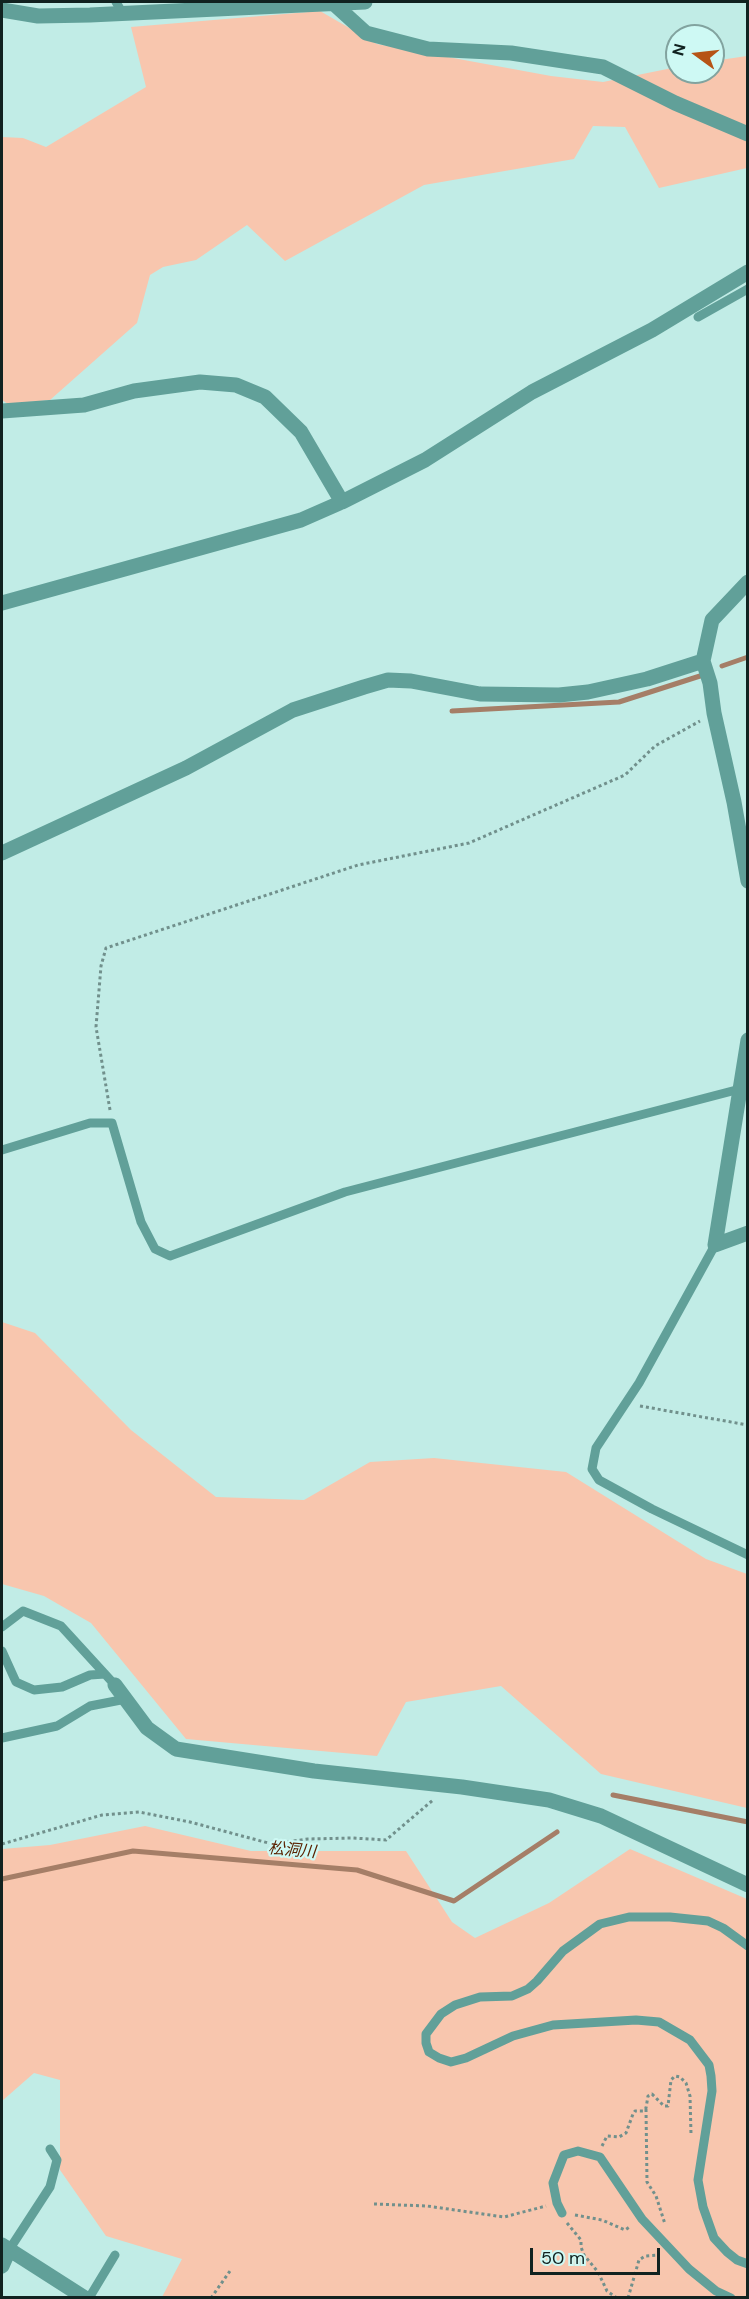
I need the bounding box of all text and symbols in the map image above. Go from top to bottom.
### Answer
north arrow [665,24,725,84]
text: N [667,41,691,58]
water label: 松洞川 [267,1839,317,1863]
scale bar [533,2236,664,2274]
text: 50 m [541,2246,585,2270]

